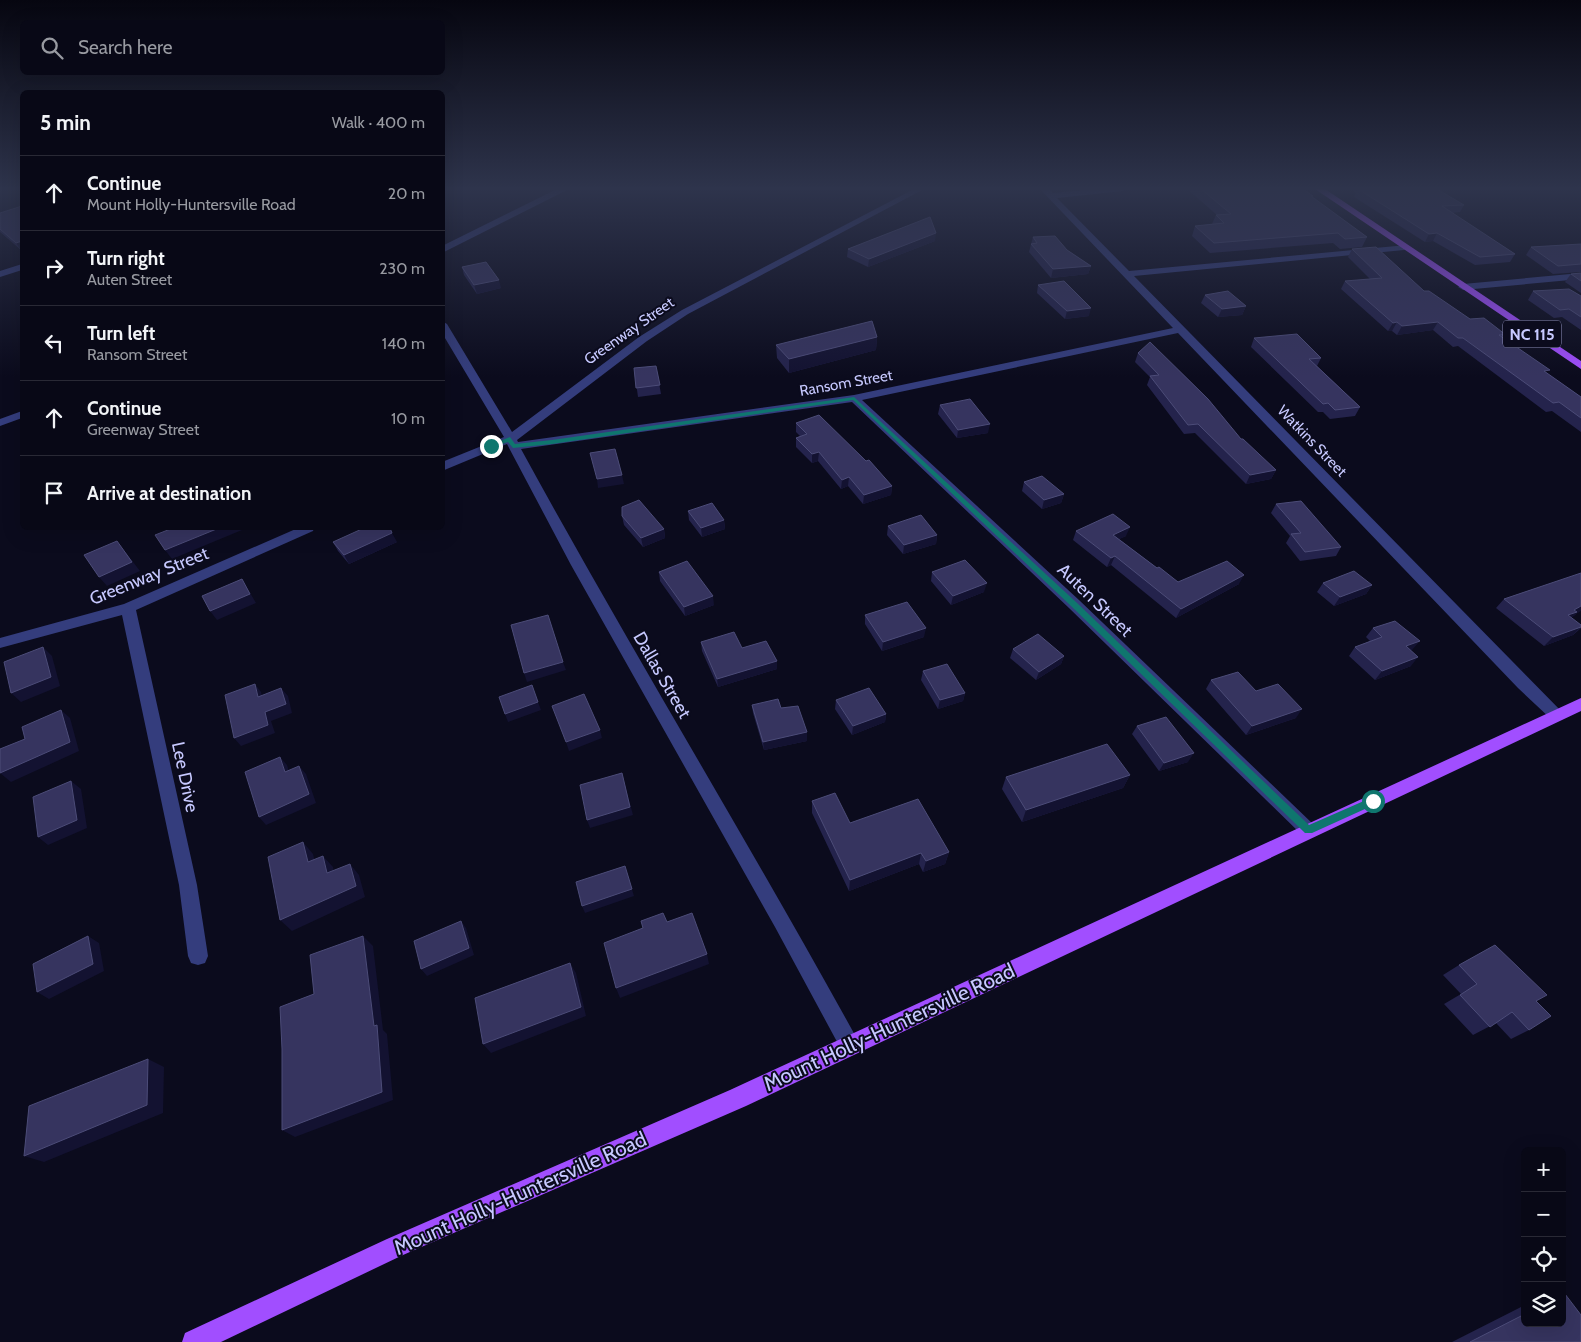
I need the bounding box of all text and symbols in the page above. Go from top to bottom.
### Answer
search box [20,20,445,75]
icon: search [38,34,66,62]
text: Search here [78,36,172,59]
text: 5 min [40,110,91,135]
text: Walk · 400 m [332,113,425,132]
text: Continue [87,172,161,195]
icon: ahead [40,179,68,207]
text: 20 m [388,184,425,203]
text: Mount Holly-Huntersville Road [87,195,296,214]
text: Turn right [87,247,165,270]
icon: right [40,254,68,282]
text: 230 m [379,259,425,278]
text: Auten Street [87,270,172,289]
street label: Greenway Street [581,293,677,369]
road number: NC 115 [1503,320,1561,348]
text: Turn left [87,322,155,345]
icon: left [40,329,68,357]
text: 140 m [382,334,425,353]
text: Ransom Street [87,345,187,364]
street label: Ransom Street [798,366,894,400]
text: Continue [87,397,161,420]
street label: Watkins Street [1274,402,1350,480]
icon: ahead [40,404,68,432]
text: 10 m [391,409,425,428]
text: Greenway Street [87,420,199,439]
route end [480,435,503,458]
icon: arrive [40,479,68,507]
text: Arrive at destination [87,482,251,505]
street label: Greenway Street [86,542,212,610]
street label: Auten Street [1053,559,1137,641]
street label: Dallas Street [628,628,696,722]
street label: Lee Drive [167,740,203,814]
route start [1362,790,1385,813]
street label: Mount Holly-Huntersville Road [760,958,1018,1096]
street label: Mount Holly-Huntersville Road [390,1126,650,1260]
map controls [1521,1147,1566,1327]
button: + [1521,1147,1566,1192]
button: − [1521,1192,1566,1237]
button: locate [1521,1237,1566,1282]
button: layers [1521,1282,1566,1327]

